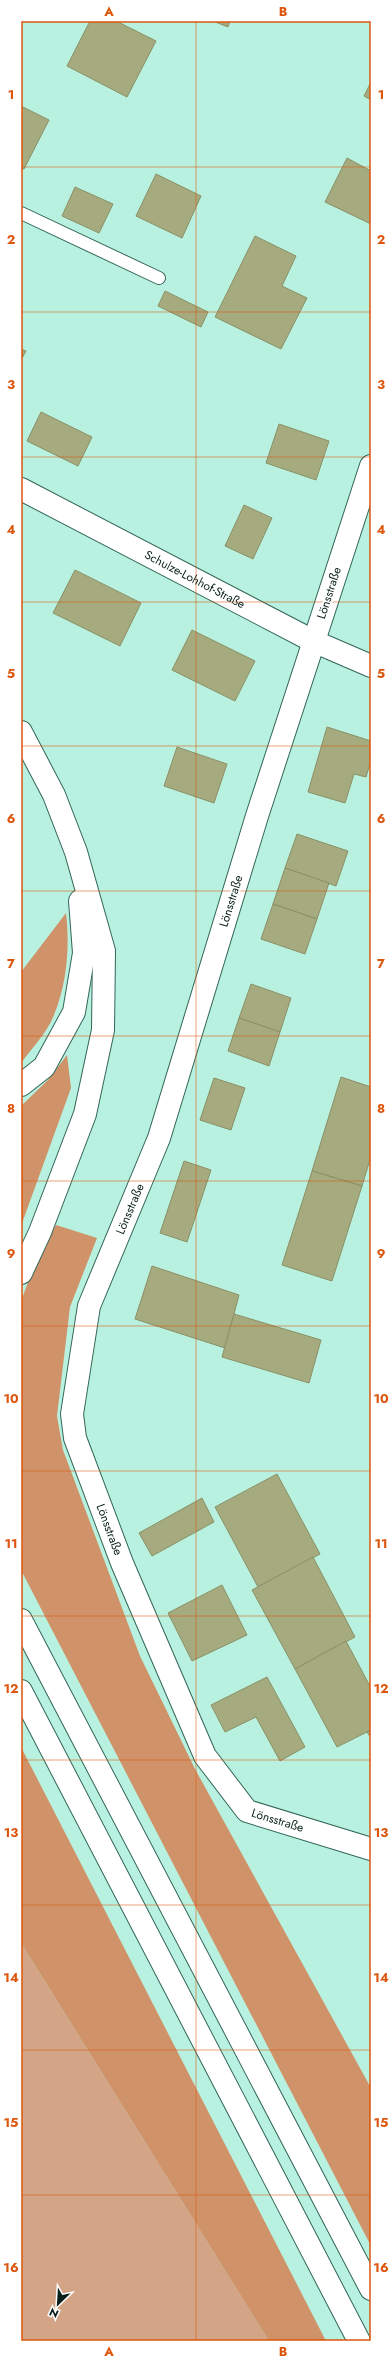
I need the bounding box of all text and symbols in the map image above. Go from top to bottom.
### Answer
text: A [103,2,114,21]
text: B [279,2,288,21]
text: 1 [8,85,14,104]
text: 1 [378,85,384,104]
text: 2 [7,230,15,249]
text: 2 [377,230,385,249]
text: 3 [7,375,15,394]
text: 3 [377,375,385,394]
text: 4 [6,520,16,539]
text: 4 [376,520,386,539]
street label: Schulze-Lohhof-Straße [141,546,248,613]
street label: Lönsstraße [312,565,346,621]
text: 5 [7,664,15,683]
text: 5 [377,664,385,683]
text: 6 [7,809,16,828]
text: 6 [377,809,386,828]
street label: Lönsstraße [215,873,247,929]
text: 7 [7,954,15,973]
text: 7 [377,954,385,973]
text: 8 [7,1099,15,1118]
text: 8 [377,1099,385,1118]
street label: Lönsstraße [111,1181,149,1237]
text: 9 [7,1244,16,1263]
text: 9 [377,1244,386,1263]
text: 10 [3,1389,19,1408]
text: 10 [373,1389,389,1408]
street label: Lönsstraße [92,1501,127,1558]
text: 11 [4,1534,18,1553]
text: 11 [374,1534,388,1553]
text: 12 [3,1679,19,1698]
text: 12 [373,1679,389,1698]
street label: Lönsstraße [249,1804,306,1837]
text: 13 [4,1823,18,1842]
text: 13 [374,1823,388,1842]
text: 14 [3,1968,19,1987]
text: 14 [373,1968,389,1987]
text: 15 [3,2113,19,2132]
text: 15 [373,2113,389,2132]
text: 16 [3,2258,19,2277]
text: 16 [373,2258,389,2277]
north arrow [38,2284,78,2324]
text: N [46,2304,61,2322]
text: A [103,2342,114,2361]
text: B [279,2342,288,2361]

